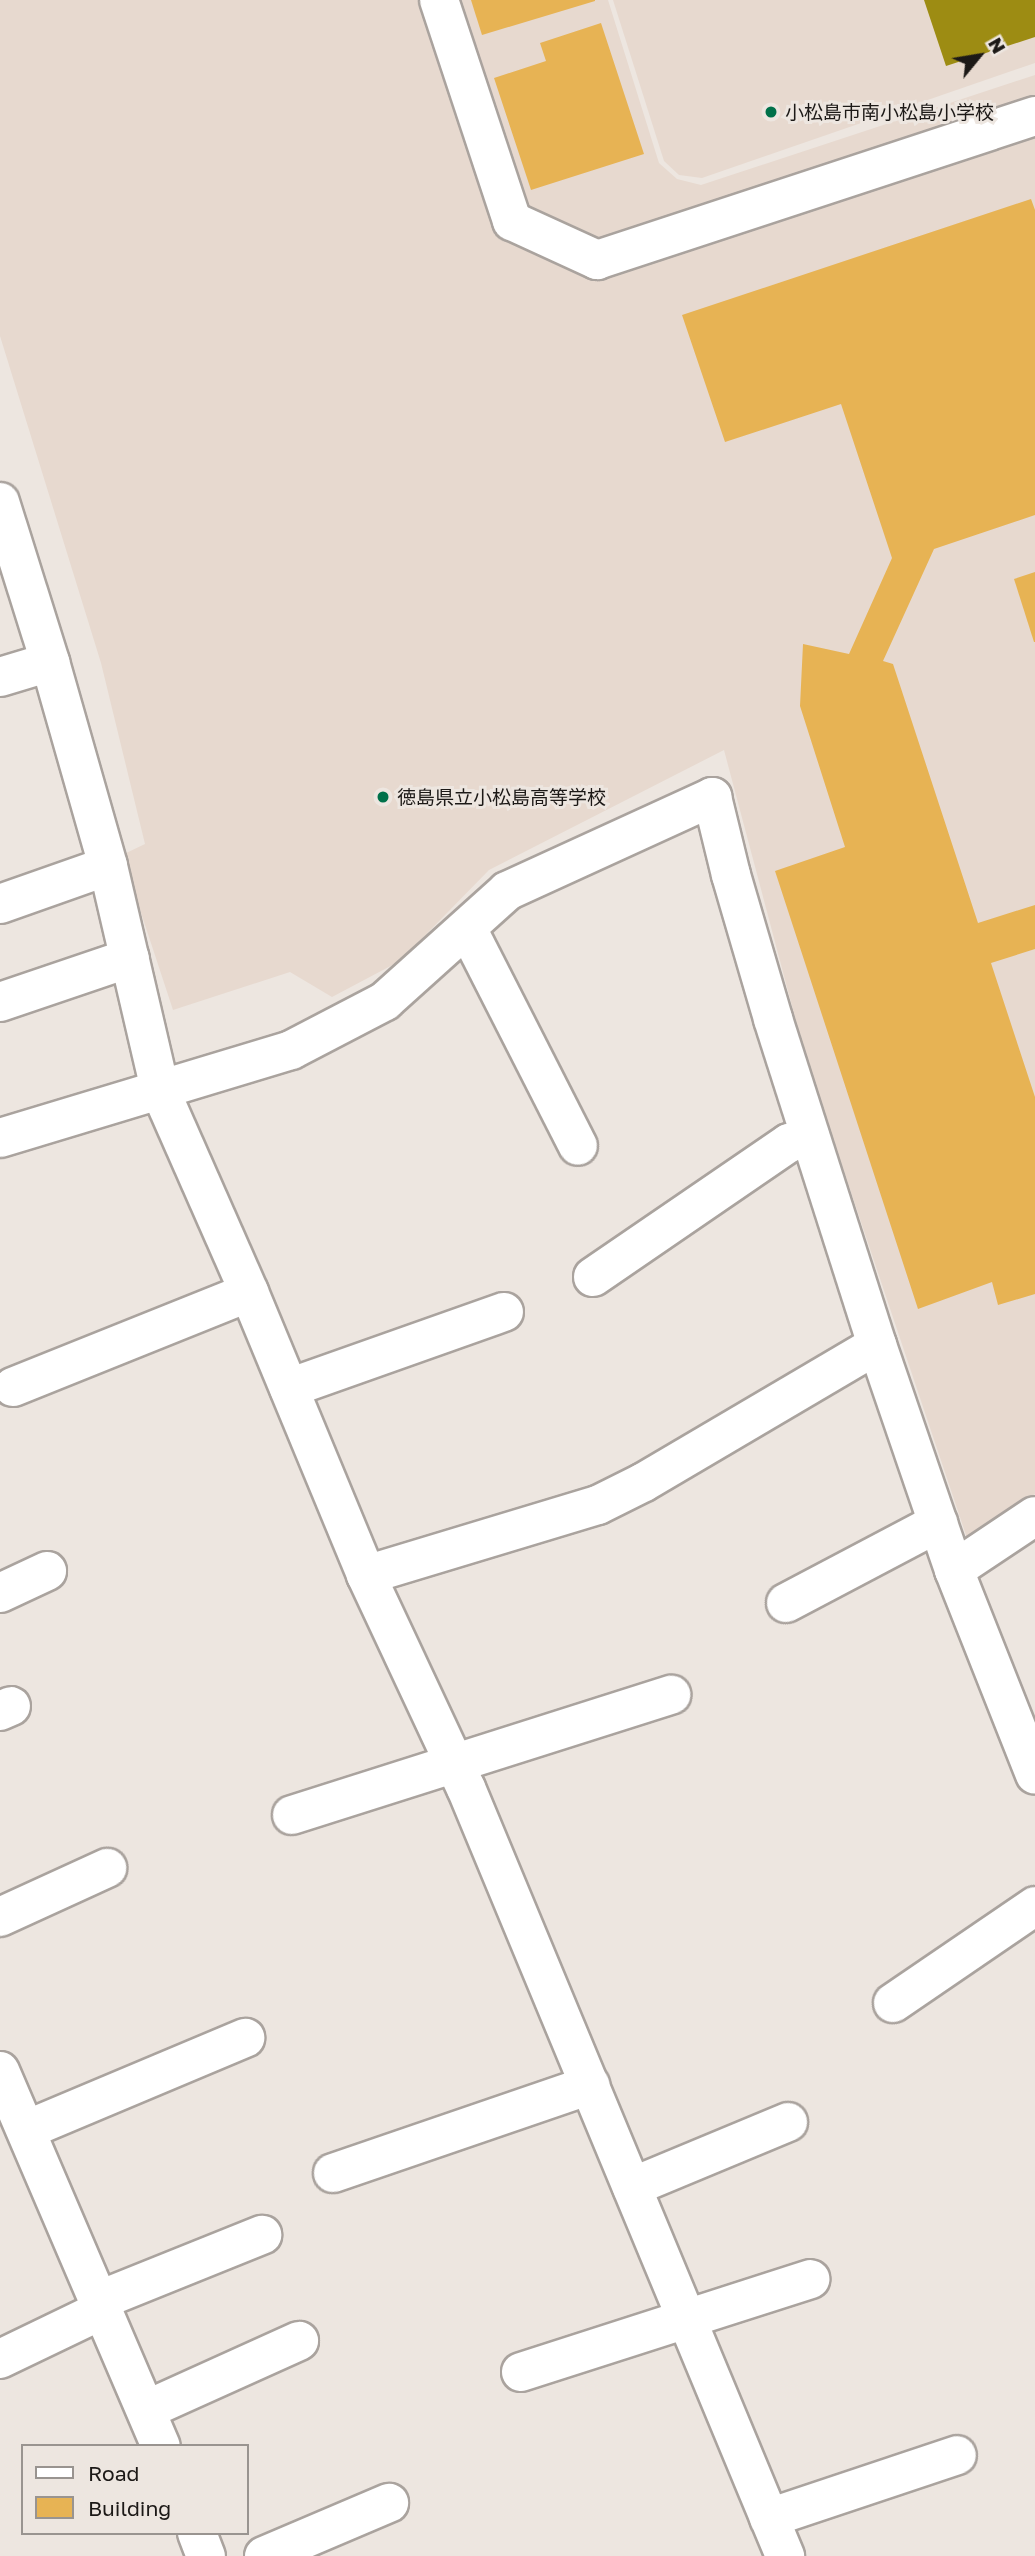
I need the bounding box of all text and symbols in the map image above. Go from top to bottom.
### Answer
north arrow [944,21,1014,91]
text: N [984,33,1011,57]
place label: 小松島市南小松島小学校 [785,101,994,123]
marker: 小松島市南小松島小学校 [763,104,779,120]
place label: 徳島県立小松島高等学校 [397,786,606,808]
marker: 徳島県立小松島高等学校 [375,789,391,805]
legend [21,2444,248,2535]
text: Road [88,2460,139,2486]
text: Building [88,2495,171,2521]

